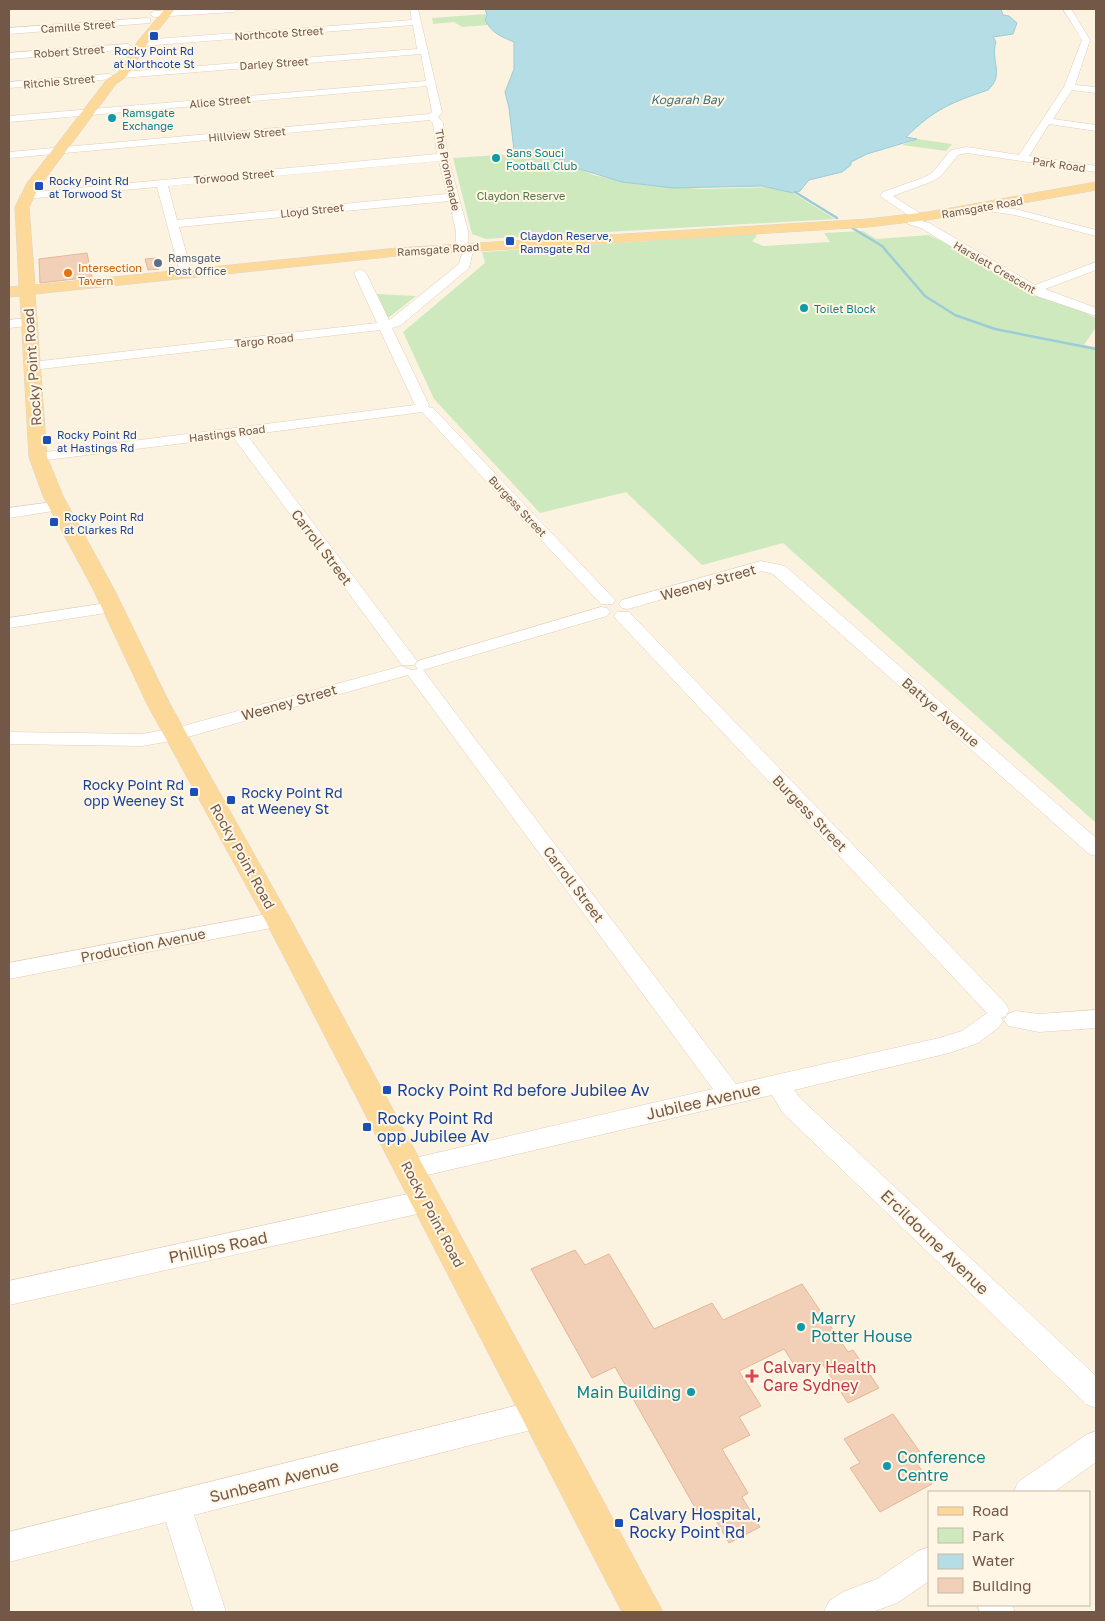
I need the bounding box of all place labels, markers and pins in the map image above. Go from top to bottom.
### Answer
marker: Rocky Point Rd at Northcote St [148,30,160,42]
place label: Rocky Point Rd at Northcote St [113,44,195,70]
place label: Ramsgate Exchange [122,106,175,132]
marker: Ramsgate Exchange [106,112,118,124]
place label: Sans Souci Football Club [506,146,577,172]
marker: Sans Souci Football Club [490,152,502,164]
place label: Rocky Point Rd at Torwood St [49,174,129,200]
marker: Rocky Point Rd at Torwood St [33,180,45,192]
place label: Claydon Reserve, Ramsgate Rd [520,229,612,255]
marker: Claydon Reserve, Ramsgate Rd [504,235,516,247]
place label: Ramsgate Post Office [168,251,226,277]
marker: Ramsgate Post Office [152,257,164,269]
place label: Intersection Tavern [78,261,142,287]
marker: Intersection Tavern [62,267,74,279]
marker: Toilet Block [798,302,810,314]
place label: Toilet Block [814,302,876,315]
place label: Rocky Point Rd at Hastings Rd [57,428,137,454]
marker: Rocky Point Rd at Hastings Rd [41,434,53,446]
place label: Rocky Point Rd at Clarkes Rd [64,510,144,536]
marker: Rocky Point Rd at Clarkes Rd [48,516,60,528]
place label: Rocky Point Rd opp Weeney St [82,776,184,809]
place label: Rocky Point Rd at Weeney St [241,784,343,817]
marker: Rocky Point Rd opp Weeney St [188,786,200,798]
marker: Rocky Point Rd at Weeney St [225,794,237,806]
place label: Rocky Point Rd before Jubilee Av [397,1080,650,1100]
marker: Rocky Point Rd before Jubilee Av [381,1084,393,1096]
place label: Rocky Point Rd opp Jubilee Av [377,1108,493,1146]
marker: Rocky Point Rd opp Jubilee Av [361,1121,373,1133]
place label: Marry Potter House [811,1308,912,1346]
marker: Marry Potter House [795,1321,807,1333]
place label: Calvary Health Care Sydney [763,1357,876,1395]
marker: Calvary Health Care Sydney [745,1369,759,1383]
place label: Main Building [577,1382,681,1402]
marker: Main Building [685,1386,697,1398]
place label: Conference Centre [897,1447,985,1485]
marker: Conference Centre [881,1460,893,1472]
place label: Calvary Hospital, Rocky Point Rd [629,1504,761,1542]
marker: Calvary Hospital, Rocky Point Rd [613,1517,625,1529]

